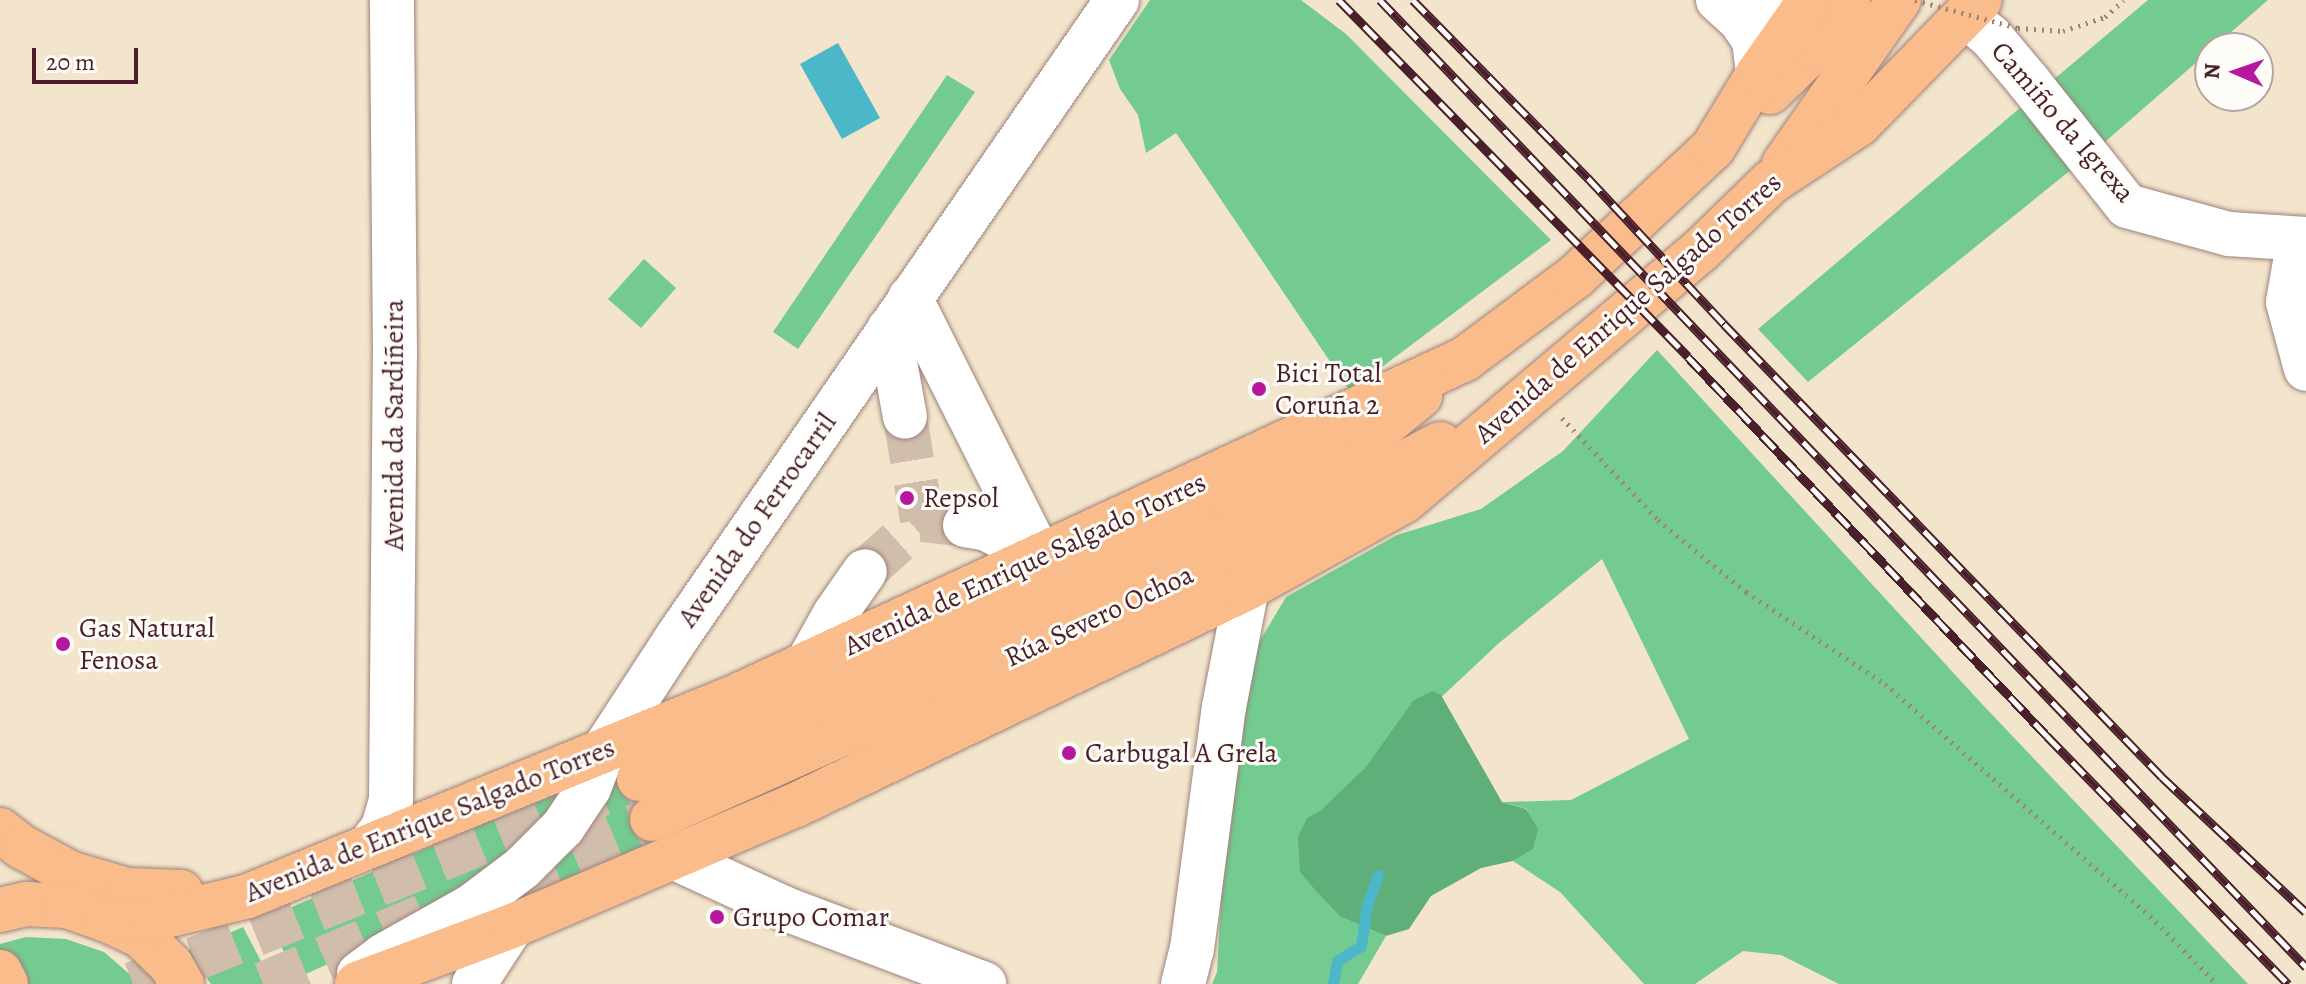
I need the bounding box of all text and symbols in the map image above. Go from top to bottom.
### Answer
scale bar [36,32,142,82]
north arrow [2194,32,2274,112]
street label: Camiño da Igrexa [1984,35,2142,209]
text: 20 m [46,46,95,78]
text: N [2197,63,2227,80]
street label: Avenida de Enrique Salgado Torres [1468,166,1788,450]
street label: Avenida da Sardiñeira [377,299,411,551]
place label: Bici Total Coruña 2 [1275,356,1381,422]
marker: Bici Total Coruña 2 [1250,380,1268,398]
street label: Avenida do Ferrocarril [671,407,843,633]
street label: Avenida de Enrique Salgado Torres [839,465,1211,663]
place label: Repsol [923,481,999,515]
marker: Repsol [898,489,916,507]
street label: Rúa Severo Ochoa [999,558,1199,674]
place label: Gas Natural Fenosa [79,611,215,677]
marker: Gas Natural Fenosa [54,635,72,653]
street label: Avenida de Enrique Salgado Torres [240,730,620,910]
place label: Carbugal A Grela [1085,736,1278,770]
marker: Carbugal A Grela [1060,744,1078,762]
place label: Grupo Comar [733,900,889,934]
marker: Grupo Comar [708,908,726,926]

